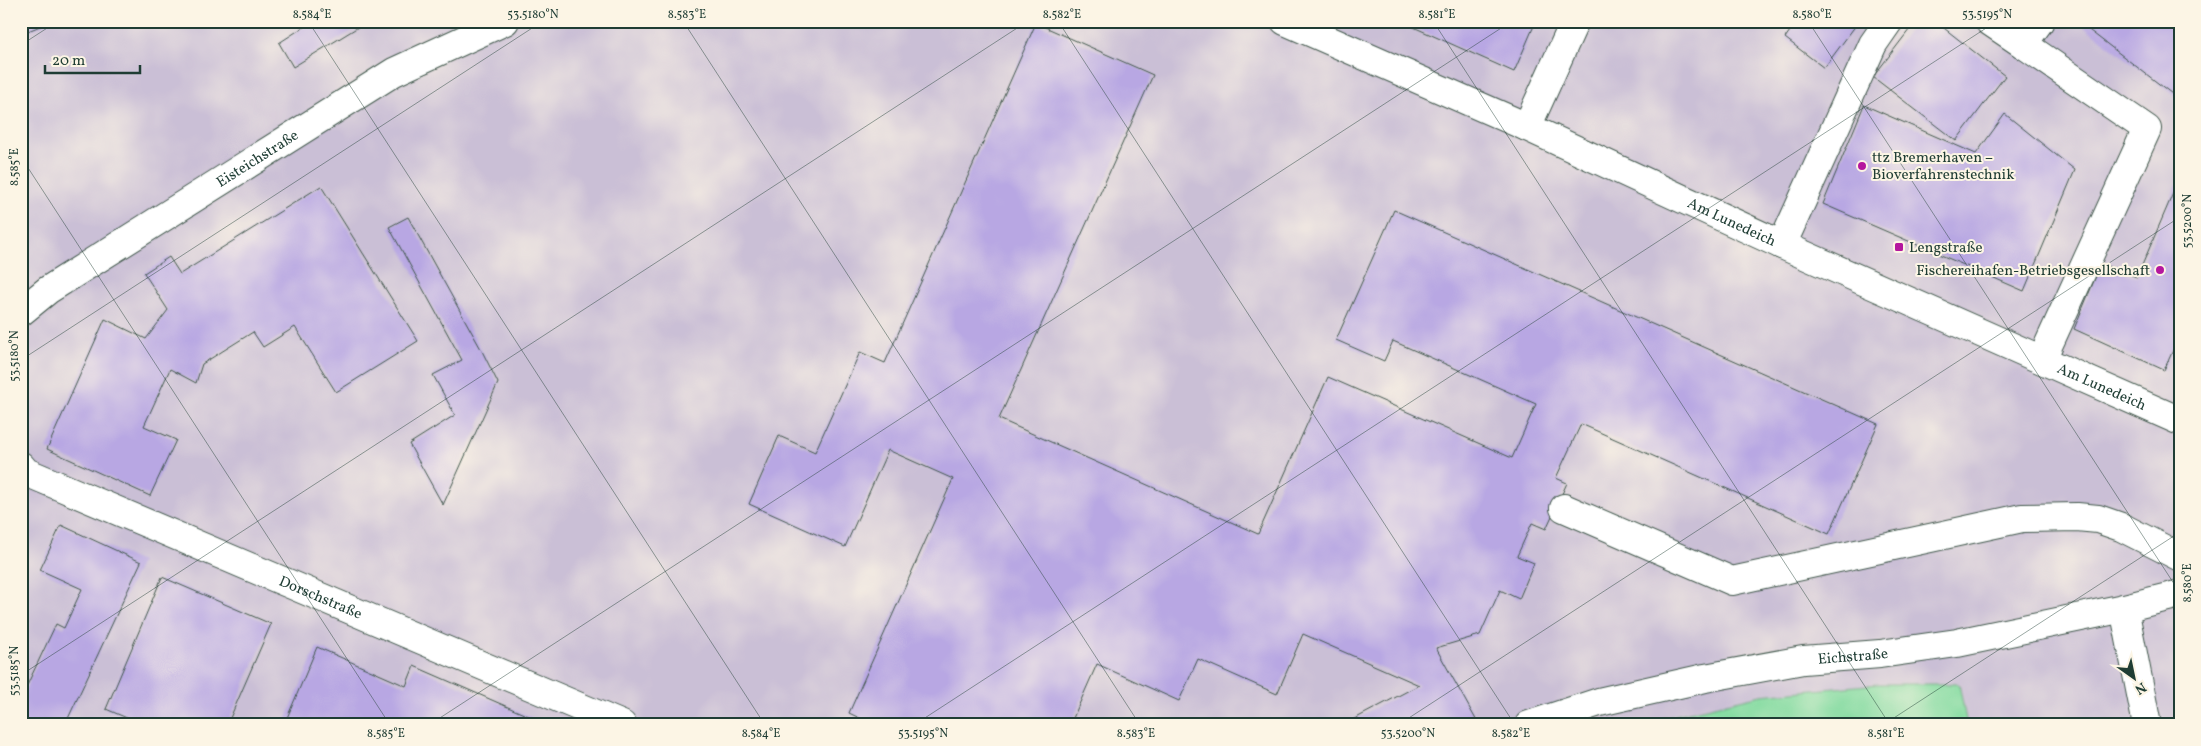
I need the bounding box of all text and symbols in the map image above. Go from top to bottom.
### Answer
text: 8.584°E [293,7,331,23]
text: 53.5180°N [507,7,559,23]
text: 8.583°E [668,7,706,23]
text: 8.582°E [1043,7,1081,23]
text: 8.581°E [1419,7,1455,23]
text: 8.580°E [1792,7,1832,23]
text: 53.5195°N [1962,7,2012,23]
scale bar [45,42,140,74]
text: 20 m [52,51,85,72]
street label: Eisteichstraße [213,126,303,193]
text: 8.585°E [7,148,23,186]
place label: ttz Bremerhaven – Bioverfahrenstechnik [1872,148,2014,186]
marker: ttz Bremerhaven – Bioverfahrenstechnik [1856,160,1868,172]
street label: Am Lunedeich [1684,194,1779,253]
text: 53.5200°N [2180,194,2196,248]
place label: Lengstraße [1909,238,1983,259]
marker: Lengstraße [1893,241,1905,253]
place label: Fischereihafen-Betriebsgesellschaft [1916,261,2150,282]
marker: Fischereihafen-Betriebsgesellschaft [2154,264,2166,276]
text: 53.5180°N [7,330,23,382]
street label: Am Lunedeich [2054,359,2149,417]
text: 8.580°E [2180,563,2196,603]
street label: Dorschstraße [275,572,365,625]
street label: Eichstraße [1817,644,1890,671]
text: 53.5185°N [7,646,23,696]
north arrow [2108,654,2158,704]
text: N [2131,677,2150,698]
text: 8.585°E [367,726,405,742]
text: 8.584°E [742,726,780,742]
text: 53.5195°N [898,726,948,742]
text: 8.583°E [1117,726,1155,742]
text: 53.5200°N [1381,726,1435,742]
text: 8.582°E [1492,726,1530,742]
text: 8.581°E [1868,726,1904,742]

